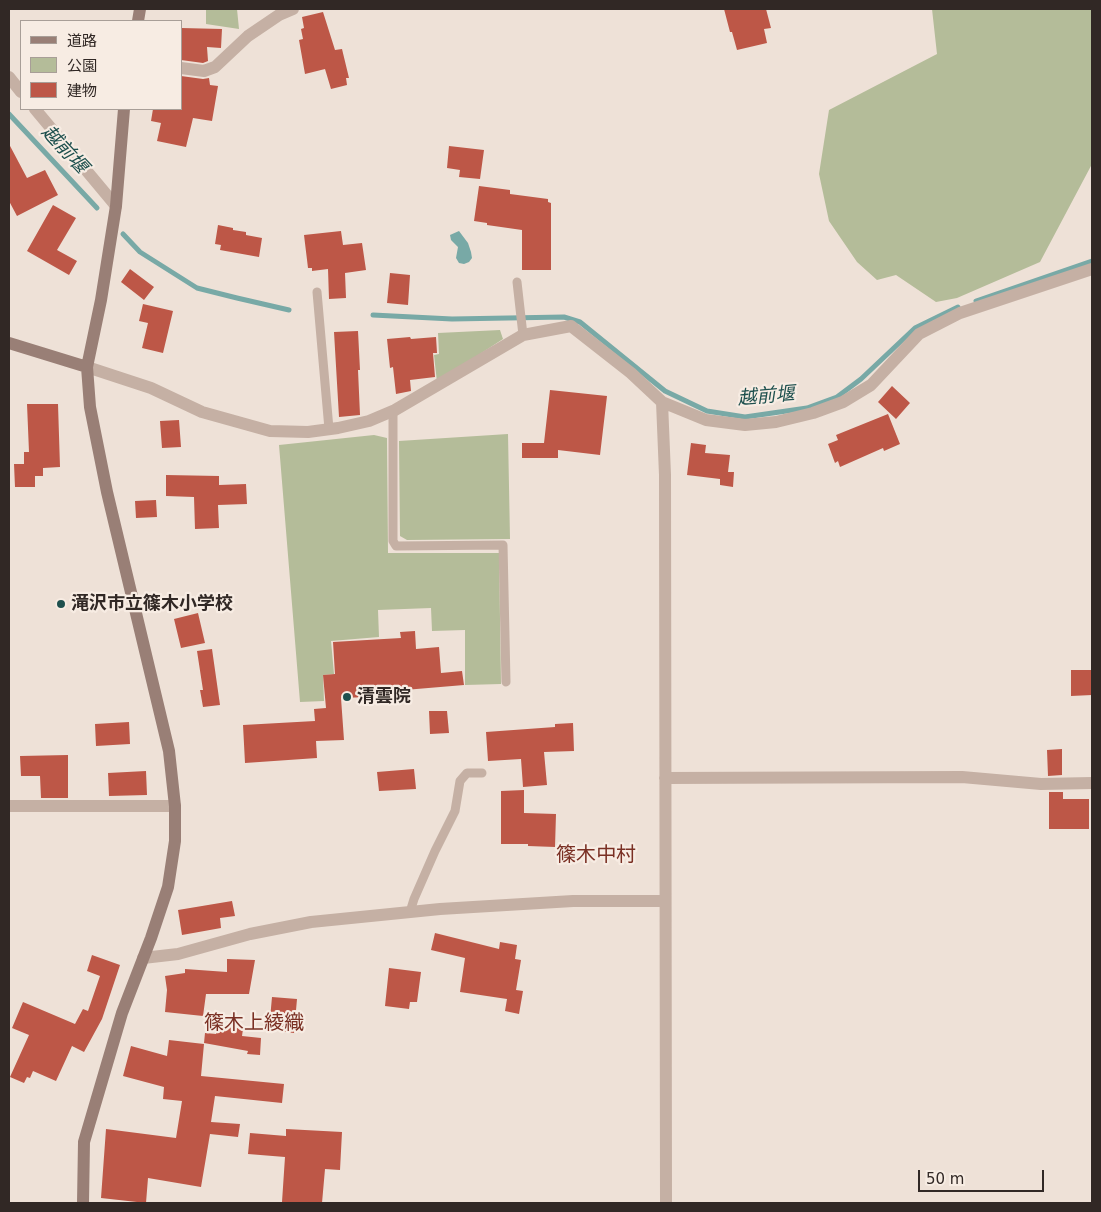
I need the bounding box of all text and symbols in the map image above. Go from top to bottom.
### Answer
legend [20,20,182,110]
text: 道路 [67,32,97,50]
text: 公園 [67,57,97,75]
text: 建物 [67,82,97,100]
water label: 越前堰 [36,121,92,179]
water label: 越前堰 [737,383,795,411]
place label: 滝沢市立篠木小学校 [71,593,233,615]
marker: 滝沢市立篠木小学校 [55,598,67,610]
place label: 清雲院 [357,686,411,708]
marker: 清雲院 [341,691,353,703]
district label: 篠木中村 [556,844,636,868]
district label: 篠木上綾織 [204,1012,304,1036]
scale bar [921,1160,1047,1192]
text: 50 m [926,1170,964,1188]

